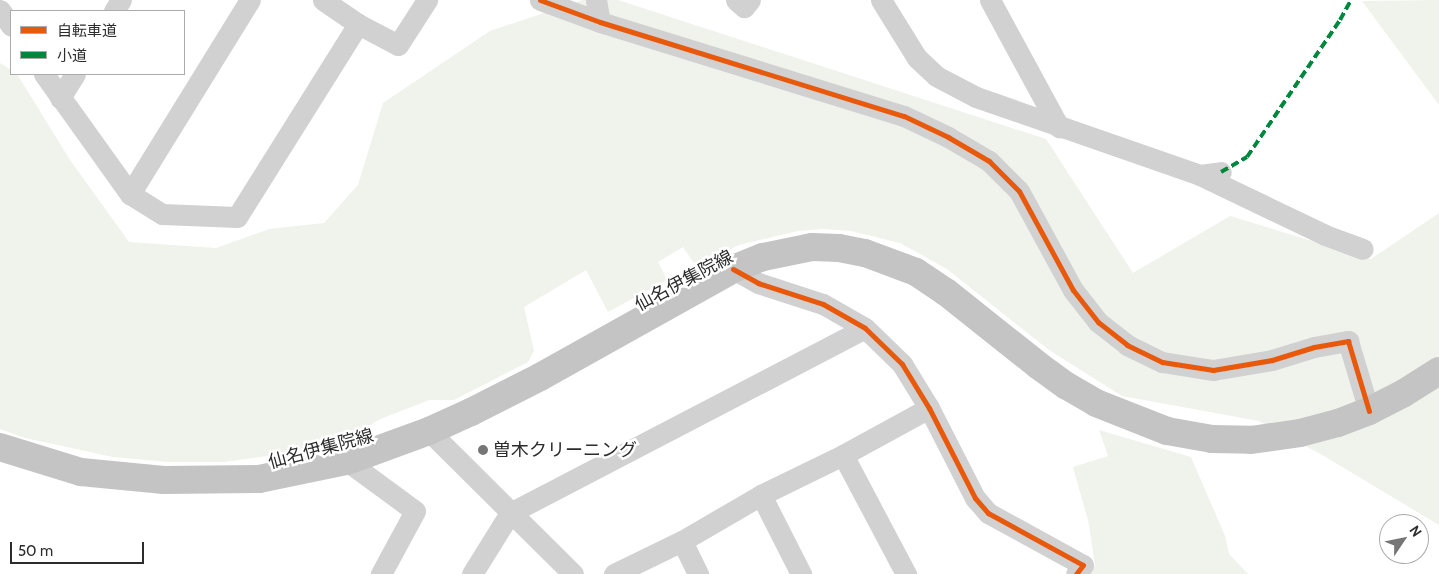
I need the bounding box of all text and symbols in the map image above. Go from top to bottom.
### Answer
legend [10,10,185,75]
text: 自転車道 [57,22,117,40]
text: 小道 [57,47,87,65]
street label: 仙名伊集院線 [631,246,737,316]
street label: 仙名伊集院線 [266,425,376,473]
place label: 曽木クリーニング [493,439,637,461]
marker: 曽木クリーニング [477,444,489,456]
north arrow [1379,514,1429,564]
text: N [1405,522,1426,540]
scale bar [12,532,146,564]
text: 50 m [18,542,53,560]

